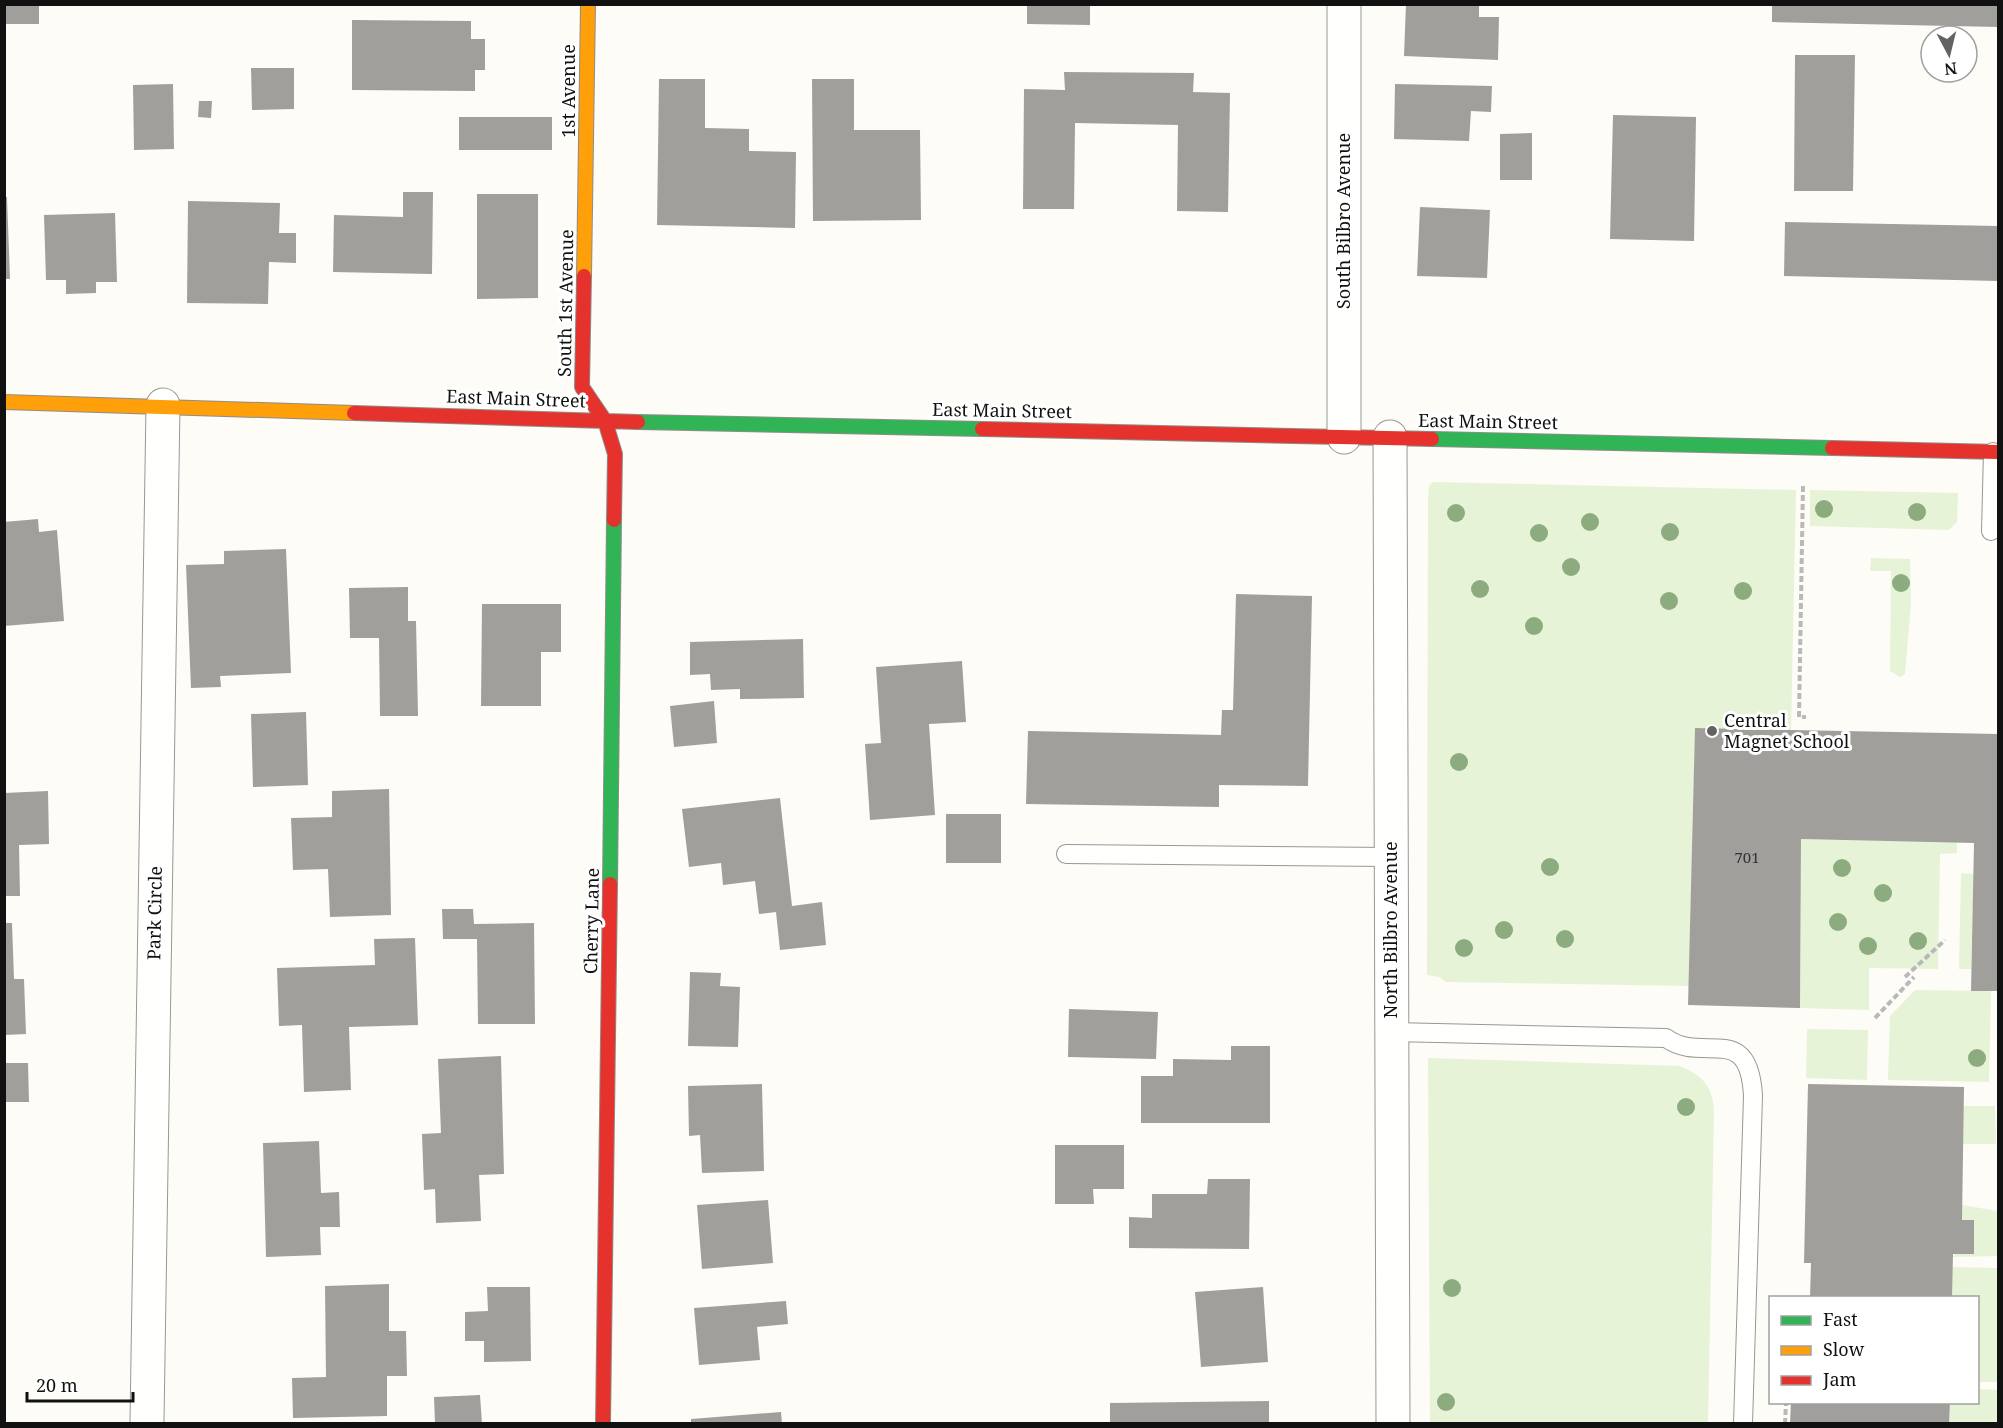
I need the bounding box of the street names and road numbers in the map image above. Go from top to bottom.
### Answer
street label: 1st Avenue [556,44,580,138]
street label: South Bilbro Avenue [1331,133,1355,309]
street label: South 1st Avenue [552,229,578,377]
street label: East Main Street [446,384,586,412]
street label: East Main Street [932,397,1072,423]
street label: East Main Street [1418,408,1558,434]
street label: North Bilbro Avenue [1378,841,1402,1019]
street label: Park Circle [141,866,167,960]
street label: Cherry Lane [578,868,604,974]

